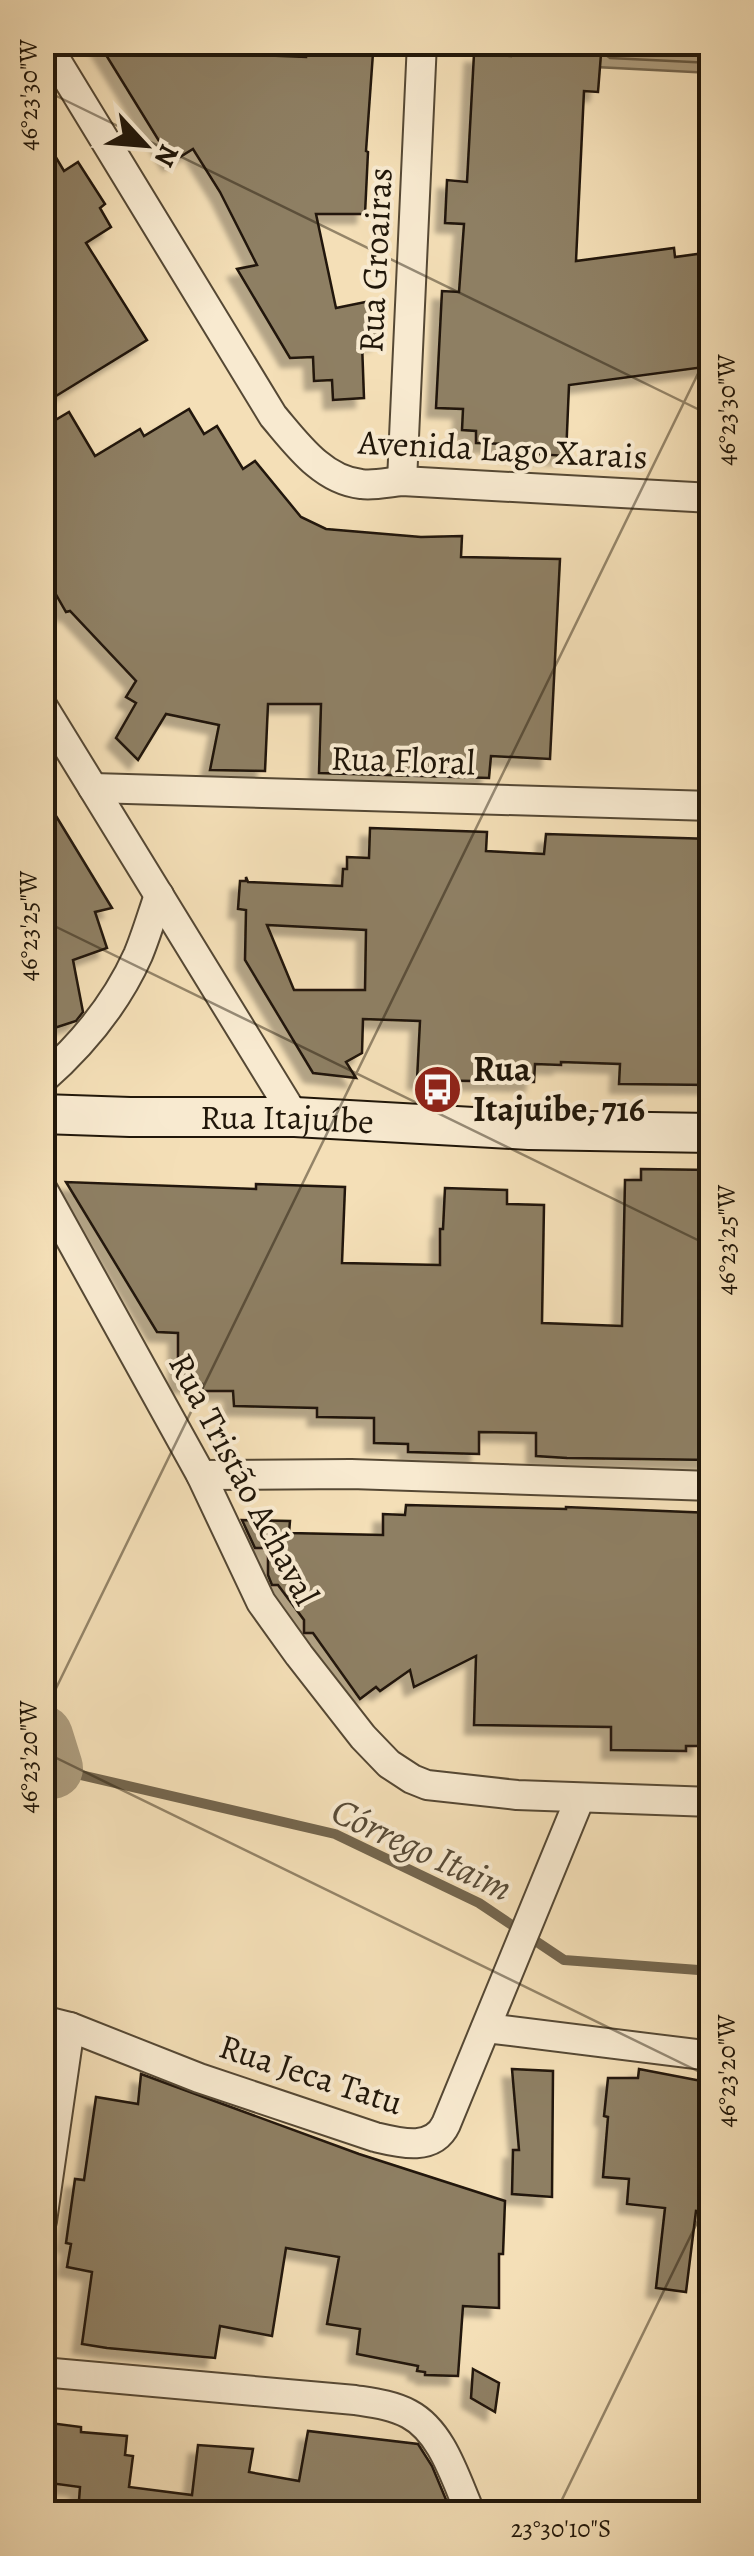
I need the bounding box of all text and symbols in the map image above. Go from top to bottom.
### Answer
text: 46°23'30"W [12,39,46,151]
north arrow [95,95,195,195]
text: N [145,138,188,173]
street label: Rua Groairas [346,166,404,354]
text: 46°23'30"W [710,354,744,466]
street label: Avenida Lago Xarais [356,417,649,481]
street label: Rua Floral [330,733,476,787]
text: 46°23'25"W [12,870,46,981]
place label: Rua Itajuibe, 716 [473,1045,645,1133]
bus stop icon: Rua Itajuibe, 716 [412,1063,464,1115]
street label: Rua Itajuíbe [200,1093,375,1145]
text: 46°23'25"W [710,1184,744,1295]
street label: Rua Tristão Achaval [157,1345,331,1613]
text: 46°23'20"W [12,1700,46,1814]
water label: Córrego Itaim [323,1784,521,1914]
text: 46°23'20"W [710,2014,744,2128]
street label: Rua Jeca Tatu [213,2022,409,2126]
text: 23°30'10"S [511,2512,611,2546]

